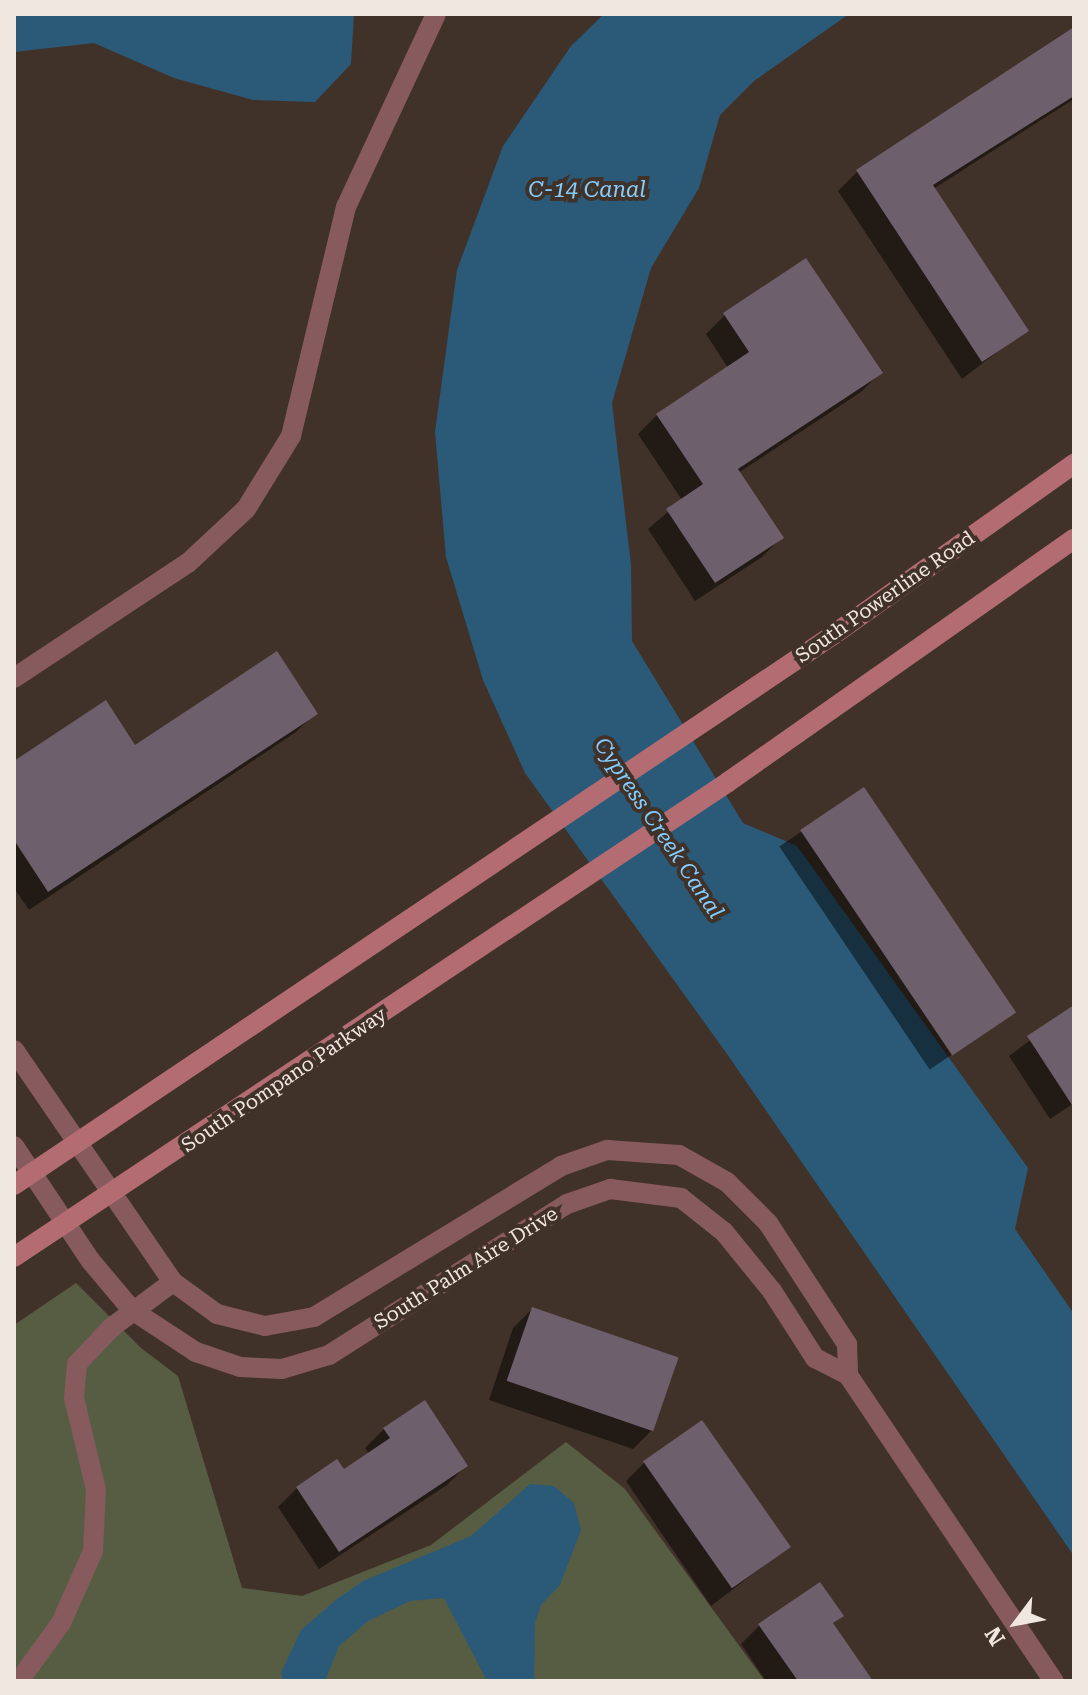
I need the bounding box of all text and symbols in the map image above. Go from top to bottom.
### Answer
water label: C-14 Canal [528,177,646,203]
street label: South Powerline Road [791,526,979,668]
water label: Cypress Creek Canal [589,732,729,924]
street label: South Pompano Parkway [177,1002,391,1158]
street label: South Palm Aire Drive [370,1202,562,1334]
north arrow [976,1583,1056,1663]
text: N [980,1622,1010,1650]

